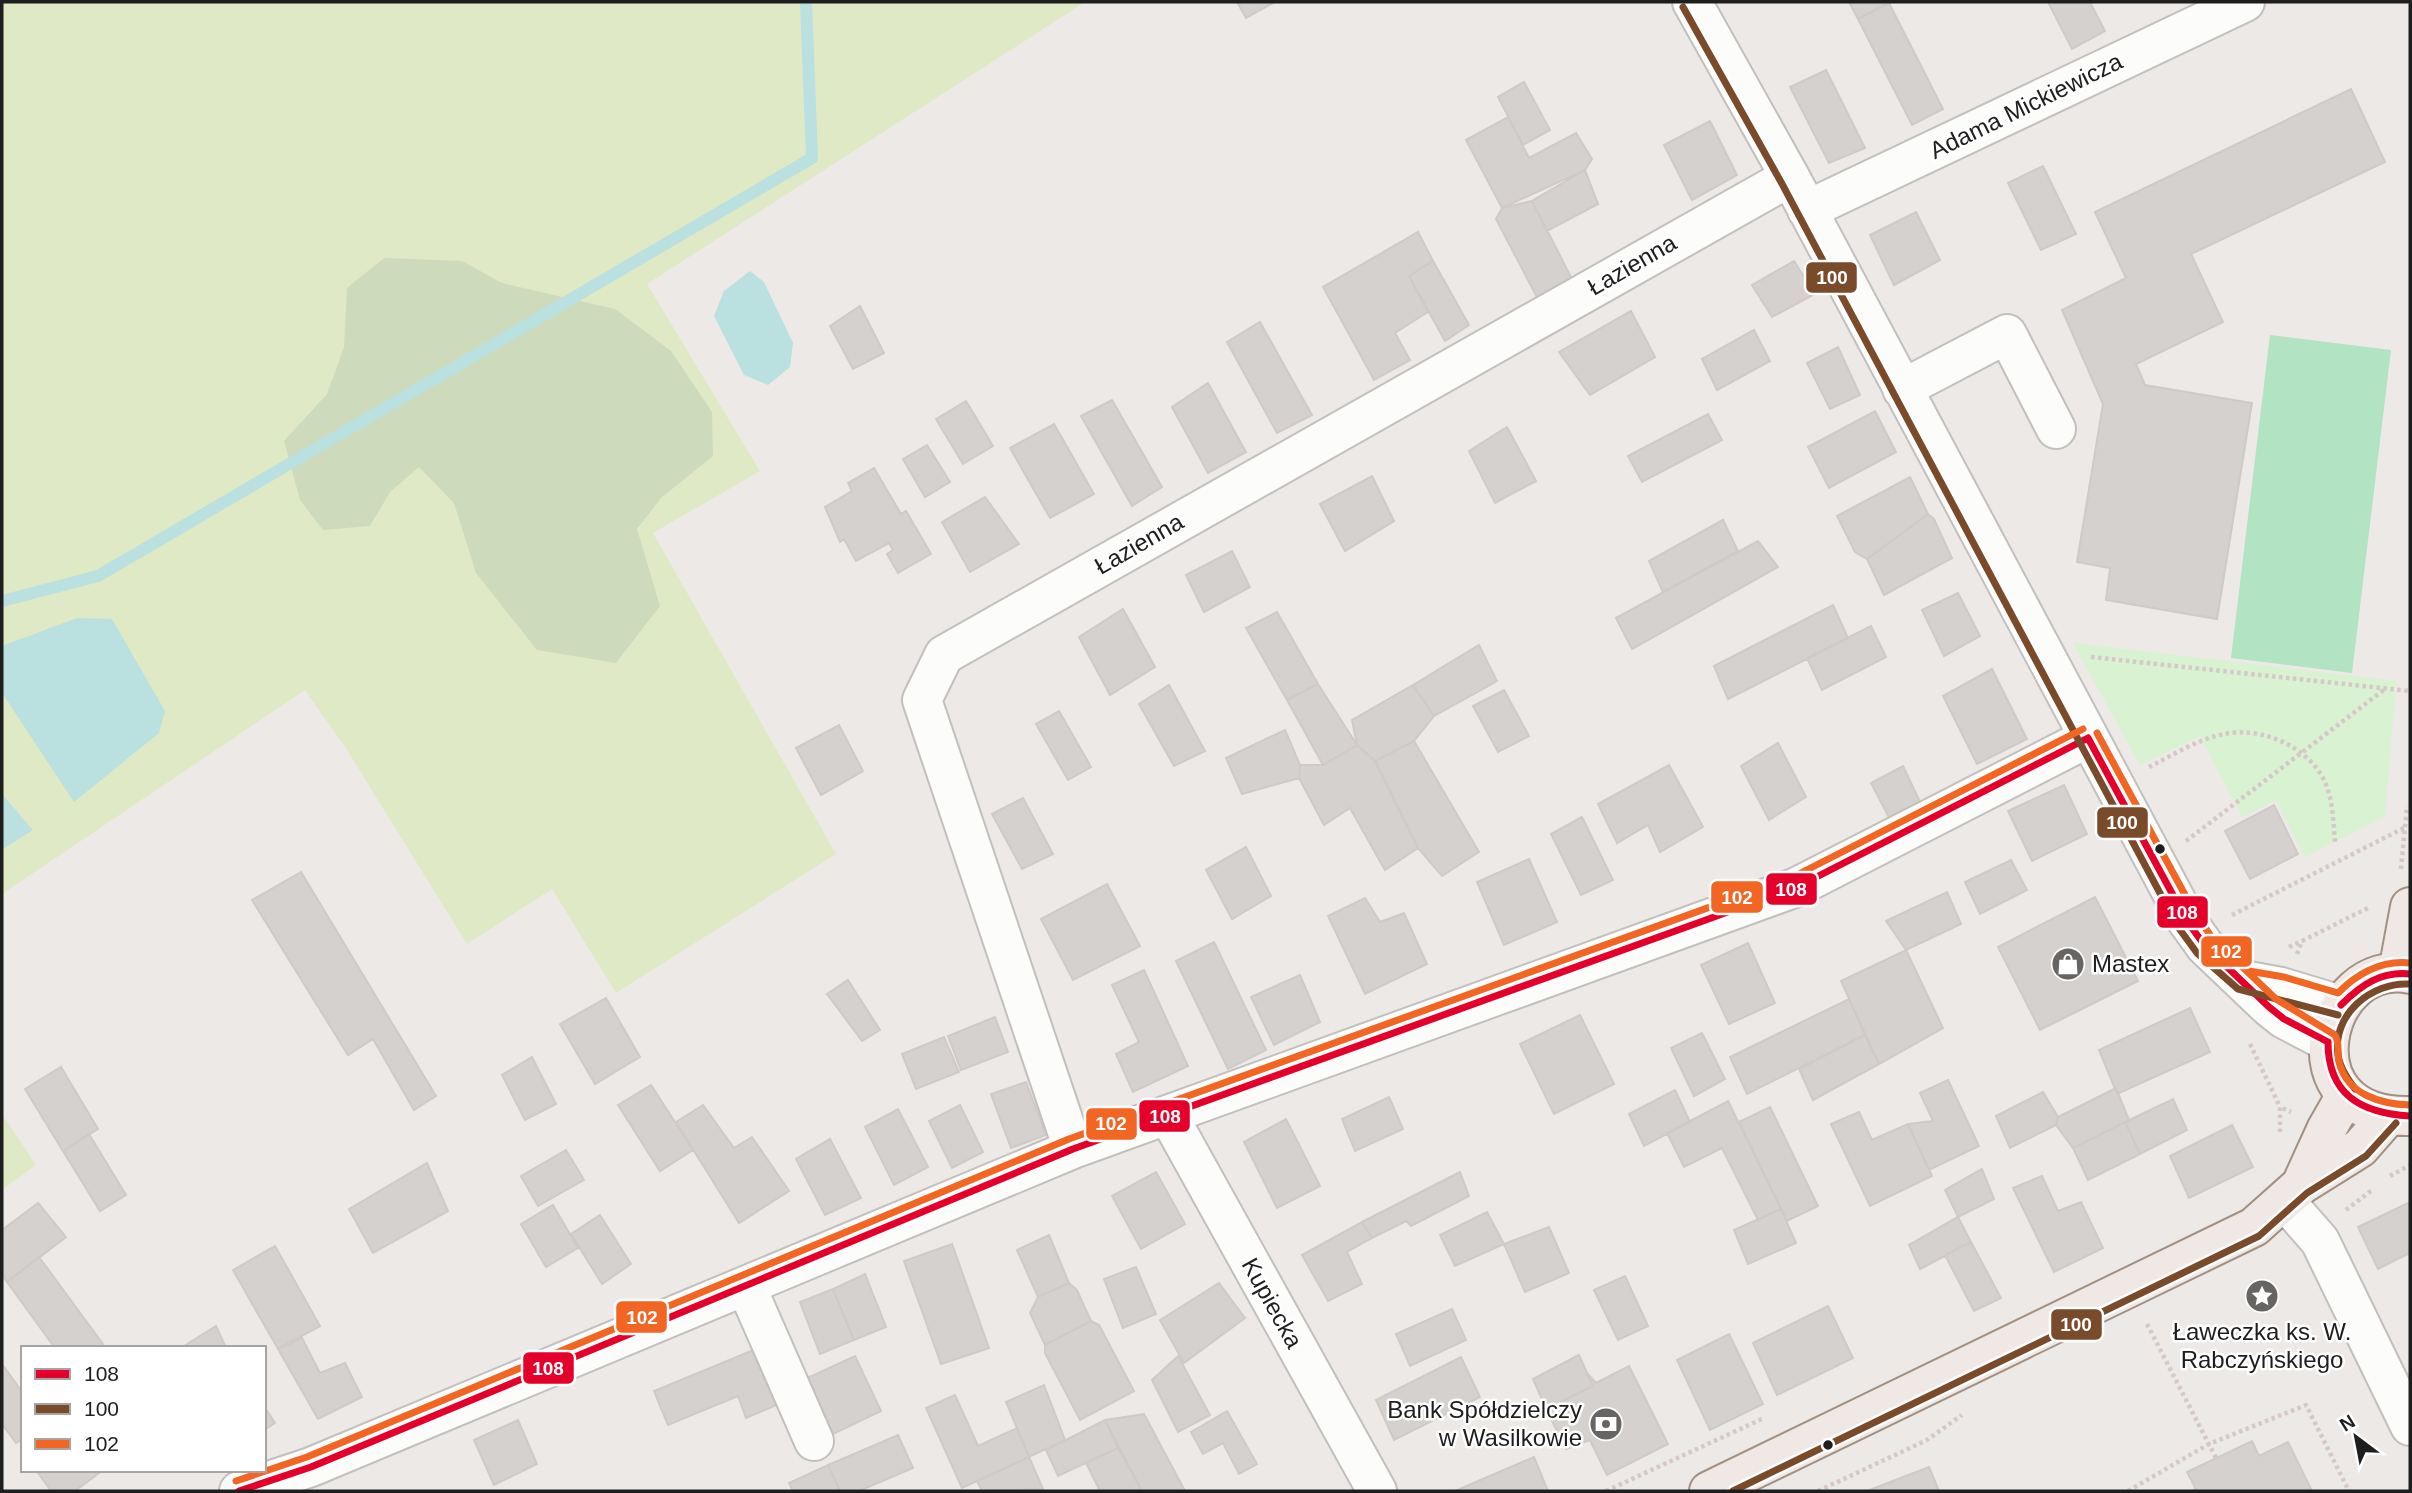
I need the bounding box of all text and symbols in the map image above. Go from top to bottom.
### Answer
street label: Adama Mickiewicza [1925,47,2127,164]
street label: Łazienna [1583,228,1681,301]
line badge: 100 [1805,261,1858,294]
text: 100 [1816,267,1848,288]
street label: Łazienna [1090,507,1188,580]
line badge: 100 [2096,806,2149,839]
text: 100 [2106,812,2138,833]
unlabelled marker [2153,842,2167,856]
line badge: 108 [1765,872,1818,906]
text: 108 [1775,879,1807,900]
line badge: 102 [1710,880,1764,914]
text: 102 [1721,887,1753,908]
line badge: 108 [2156,895,2209,929]
text: 108 [2166,902,2198,923]
line badge: 102 [2200,935,2253,968]
text: 102 [2210,941,2242,962]
shop icon: Mastex [2049,945,2087,983]
place label: Mastex [2092,950,2169,977]
line badge: 108 [1138,1099,1191,1133]
text: 108 [1149,1106,1181,1127]
line badge: 102 [1085,1107,1138,1141]
text: 102 [1095,1113,1127,1134]
street label: Kupiecka [1237,1253,1308,1353]
place icon: Ławeczka ks. W. Rabczyńskiego [2243,1277,2281,1315]
line badge: 102 [615,1300,668,1334]
text: 102 [626,1307,658,1328]
line badge: 100 [2050,1308,2103,1341]
text: 100 [2060,1314,2092,1335]
place label: Ławeczka ks. W. Rabczyńskiego [2173,1318,2351,1373]
legend [21,1346,266,1472]
line badge: 108 [522,1351,575,1385]
text: 108 [532,1358,564,1379]
text: 108 [84,1362,119,1385]
place label: Bank Spółdzielczy w Wasilkowie [1387,1396,1582,1451]
text: 100 [84,1397,119,1420]
north arrow [2321,1402,2391,1472]
bank icon: Bank Spółdzielczy w Wasilkowie [1587,1405,1625,1443]
text: N [2336,1410,2359,1436]
text: 102 [84,1432,119,1455]
unlabelled marker [1821,1438,1835,1452]

